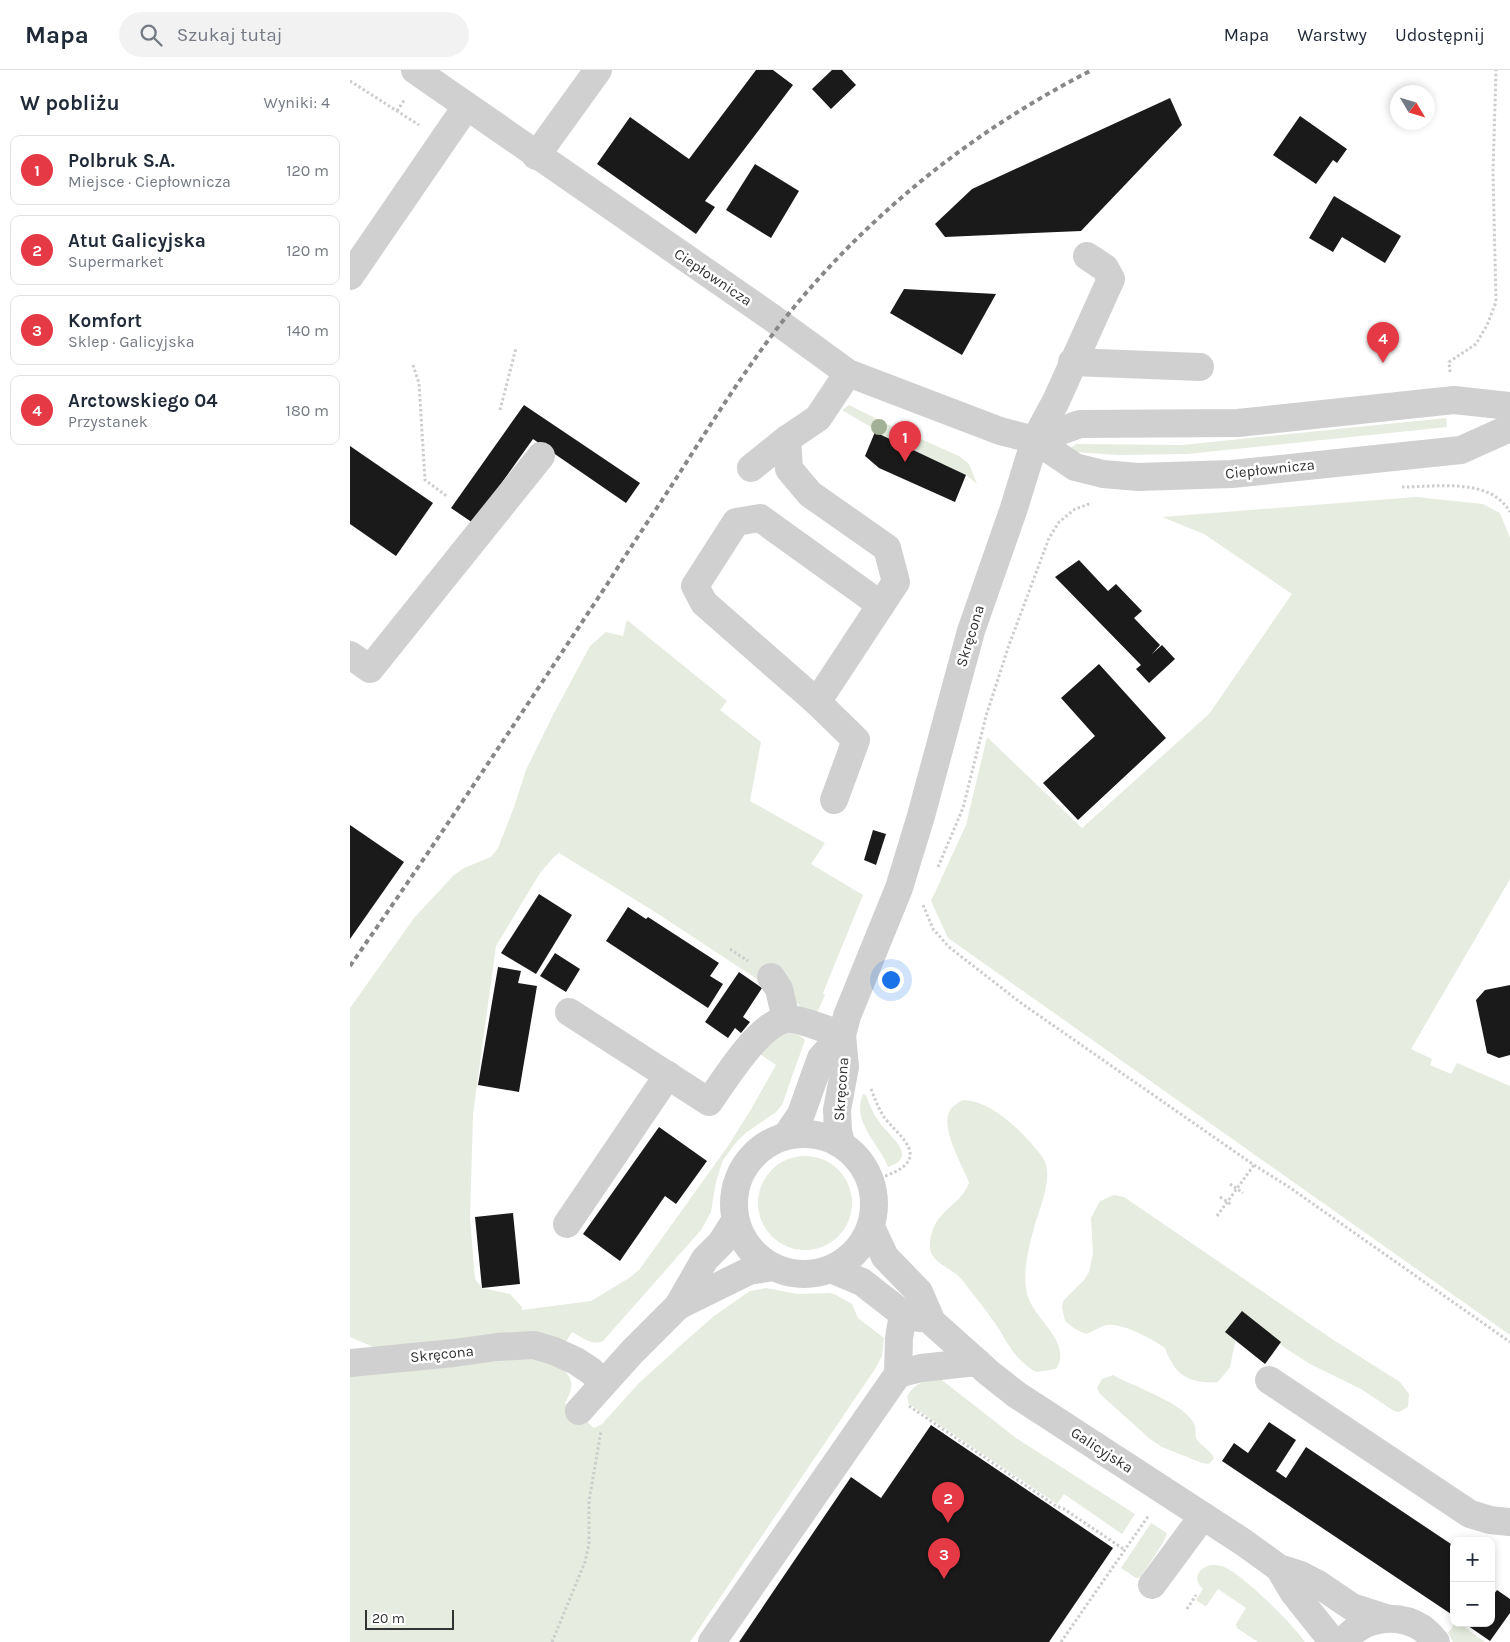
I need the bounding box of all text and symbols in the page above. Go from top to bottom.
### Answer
search box [119,12,469,57]
text: Mapa [25,21,89,49]
icon: search [137,21,165,49]
text: Szukaj tutaj [177,24,283,46]
text: Mapa [1224,24,1269,46]
text: Warstwy [1297,24,1367,46]
text: Udostępnij [1395,24,1485,46]
north arrow [1390,85,1435,130]
text: W pobliżu [20,91,120,115]
text: Wyniki: 4 [264,93,330,112]
text: Polbruk S.A. [68,150,175,172]
text: 1 [34,161,40,180]
text: 120 m [286,161,329,180]
text: Miejsce · Ciepłownicza [68,172,231,191]
text: Atut Galicyjska [68,230,206,252]
text: 2 [32,241,42,260]
text: 120 m [286,241,329,260]
street label: Ciepłownicza [671,244,755,310]
text: Supermarket [68,252,164,271]
text: Komfort [68,310,142,332]
text: 3 [32,321,42,340]
text: 140 m [287,321,329,340]
pin: 4 [1367,322,1399,363]
text: Sklep · Galicyjska [68,332,195,351]
text: Arctowskiego 04 [68,390,218,412]
text: 4 [32,401,42,420]
text: 180 m [286,401,329,420]
text: Przystanek [68,412,148,431]
pin: 1 [889,421,921,462]
street label: Ciepłownicza [1224,455,1316,483]
street label: Skręcona [952,603,988,669]
your location [878,967,904,993]
street label: Skręcona [830,1056,852,1122]
street label: Skręcona [409,1342,475,1366]
street label: Galicyjska [1067,1423,1137,1477]
pin: 2 [932,1482,964,1523]
map controls [1450,1537,1495,1627]
button: + [1450,1537,1495,1582]
pin: 3 [928,1538,960,1579]
button: − [1450,1582,1495,1627]
scale bar [365,1607,454,1630]
text: 20 m [372,1610,405,1627]

